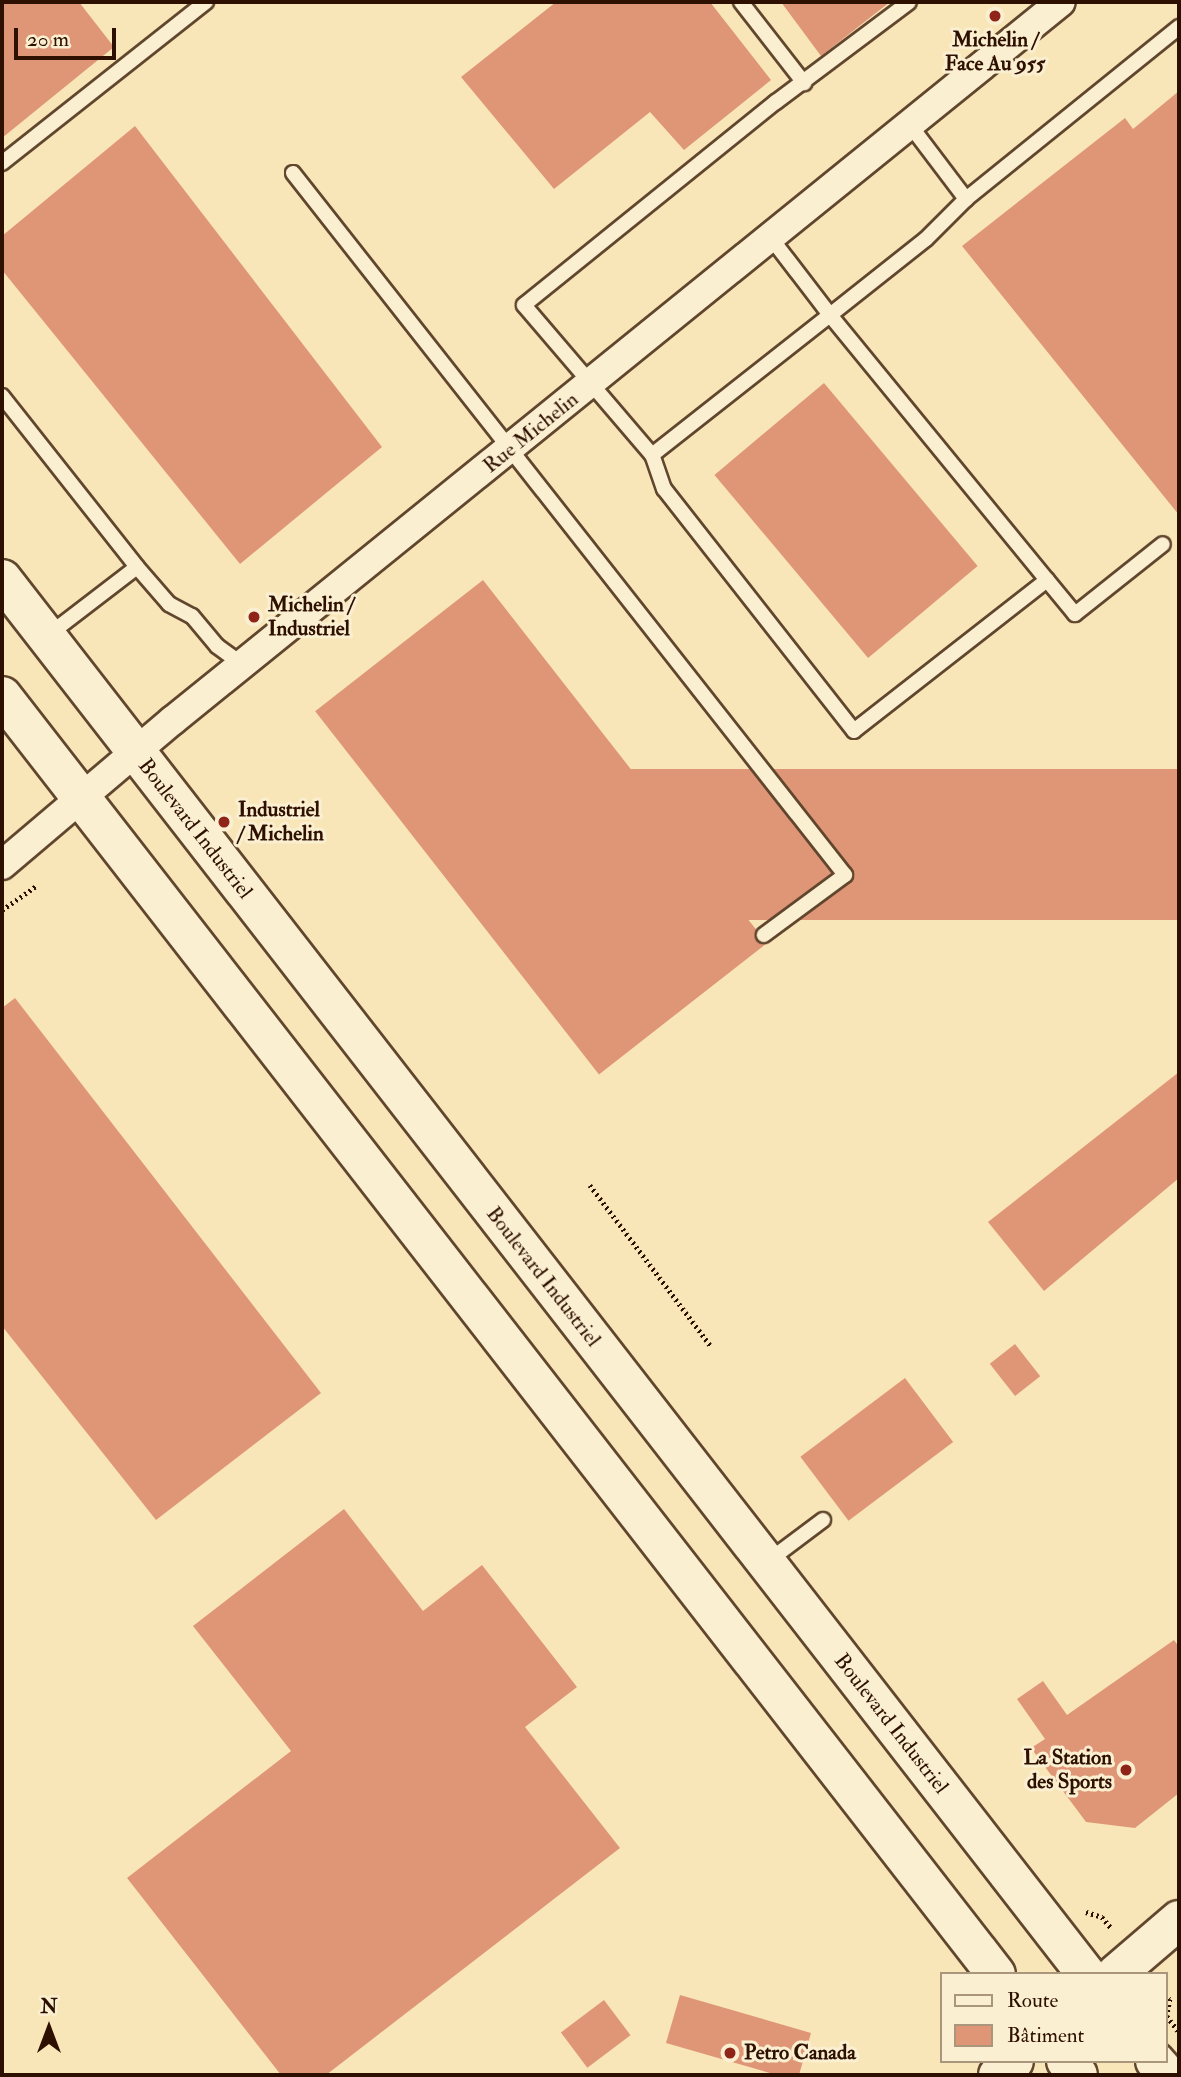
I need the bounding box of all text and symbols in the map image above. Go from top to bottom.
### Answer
marker: Michelin / Face Au 955 [987,8,1003,24]
scale bar [18,14,119,58]
text: 20 m [27,26,69,53]
place label: Michelin / Face Au 955 [945,27,1045,77]
street label: Rue Michelin [478,387,584,479]
place label: Michelin / Industriel [268,592,354,642]
marker: Michelin / Industriel [246,609,262,625]
street label: Boulevard Industriel [132,754,258,904]
place label: Industriel / Michelin [238,797,324,847]
marker: Industriel / Michelin [216,814,232,830]
street label: Boulevard Industriel [480,1202,606,1352]
street label: Boulevard Industriel [828,1649,954,1799]
place label: La Station des Sports [1023,1745,1112,1795]
marker: La Station des Sports [1118,1762,1134,1778]
legend [940,1972,1167,2063]
text: Route [1007,1987,1058,2014]
north arrow [14,1993,84,2063]
text: N [40,1995,58,2019]
text: Bâtiment [1007,2022,1084,2049]
place label: Petro Canada [744,2040,856,2066]
marker: Petro Canada [722,2045,738,2061]

